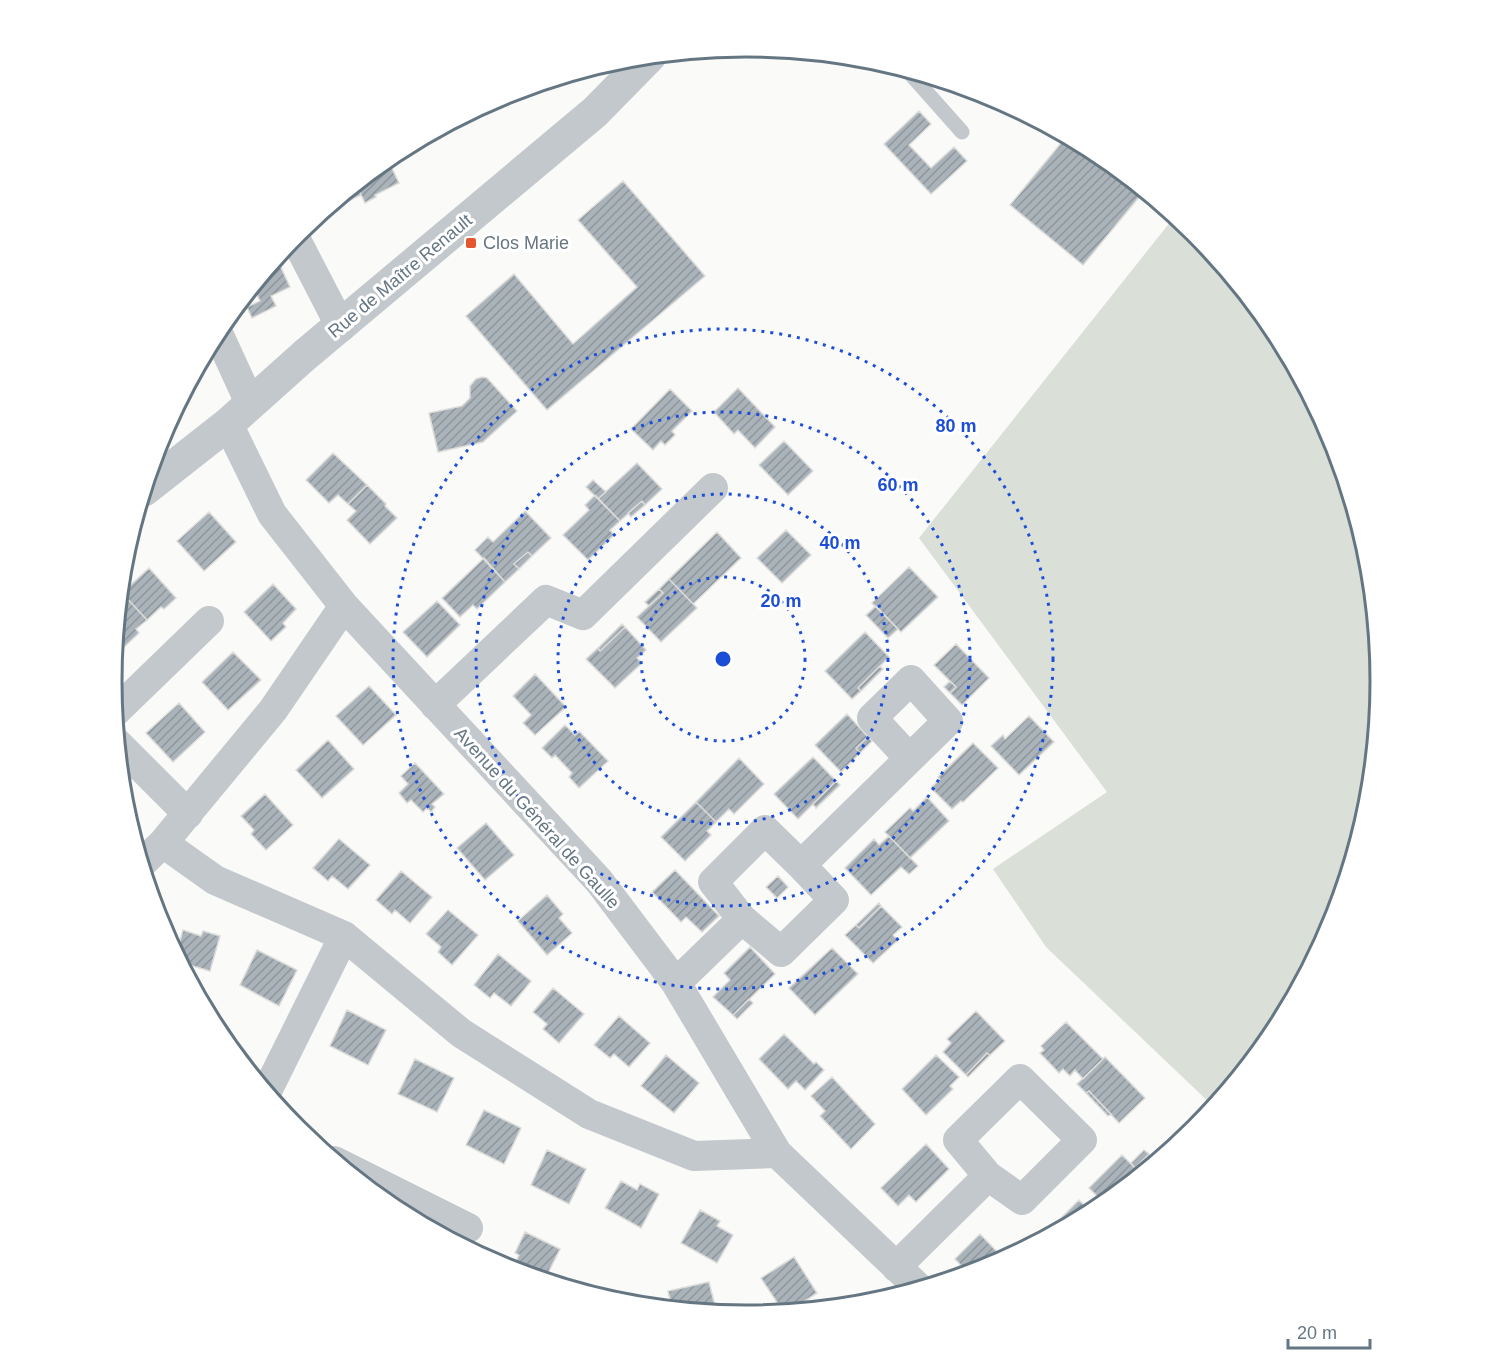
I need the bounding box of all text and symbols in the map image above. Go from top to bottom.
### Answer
street label: Rue de Maître Renault [324,210,476,342]
place label: Clos Marie [483,233,569,253]
marker: Clos Marie [464,236,478,250]
text: 80 m [935,416,977,436]
text: 60 m [877,475,919,495]
text: 40 m [819,533,861,553]
text: 20 m [760,591,802,611]
centre of rings [713,649,733,669]
street label: Avenue du Général de Gaulle [450,723,624,913]
scale bar [1288,1312,1370,1350]
text: 20 m [1297,1323,1337,1343]

